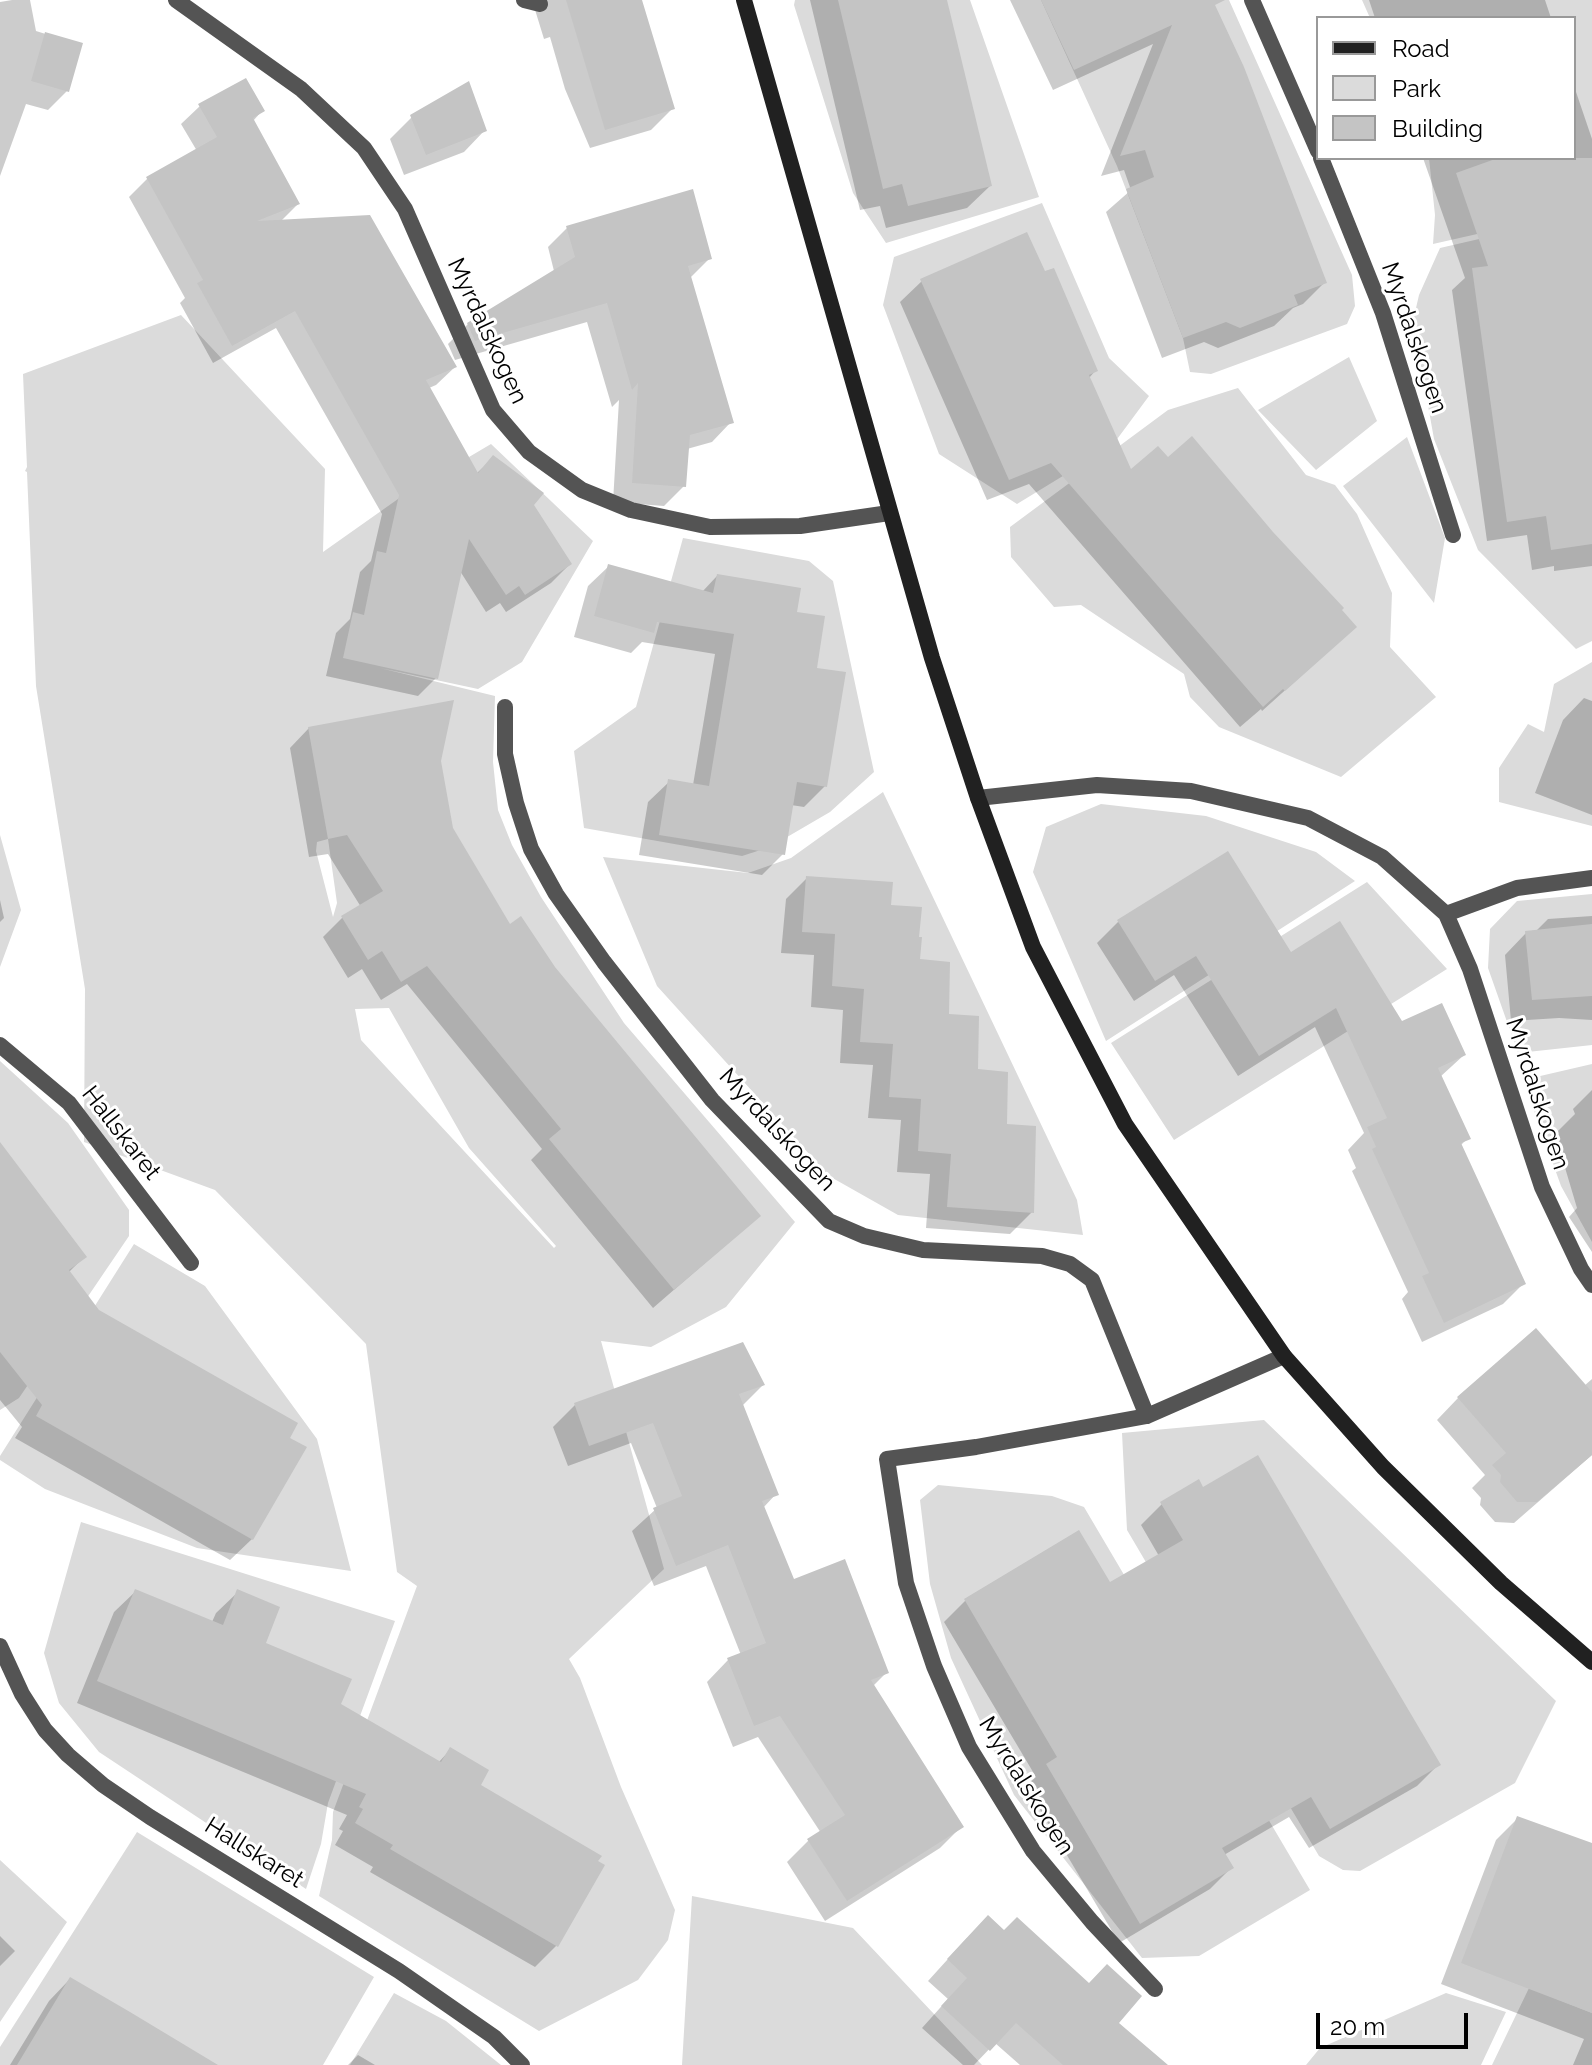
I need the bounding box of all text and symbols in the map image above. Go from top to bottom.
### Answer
legend [1316,16,1576,160]
text: Road [1392,34,1450,63]
text: Park [1392,74,1441,103]
text: Building [1392,114,1483,143]
street label: Myrdalskogen [441,254,533,408]
street label: Myrdalskogen [1375,259,1453,417]
street label: Myrdalskogen [1499,1015,1575,1173]
street label: Myrdalskogen [713,1063,841,1197]
street label: Hallskaret [75,1080,167,1186]
street label: Myrdalskogen [972,1712,1080,1860]
street label: Hallskaret [199,1811,309,1895]
scale bar [1320,1997,1472,2047]
text: 20 m [1330,2012,1385,2041]

